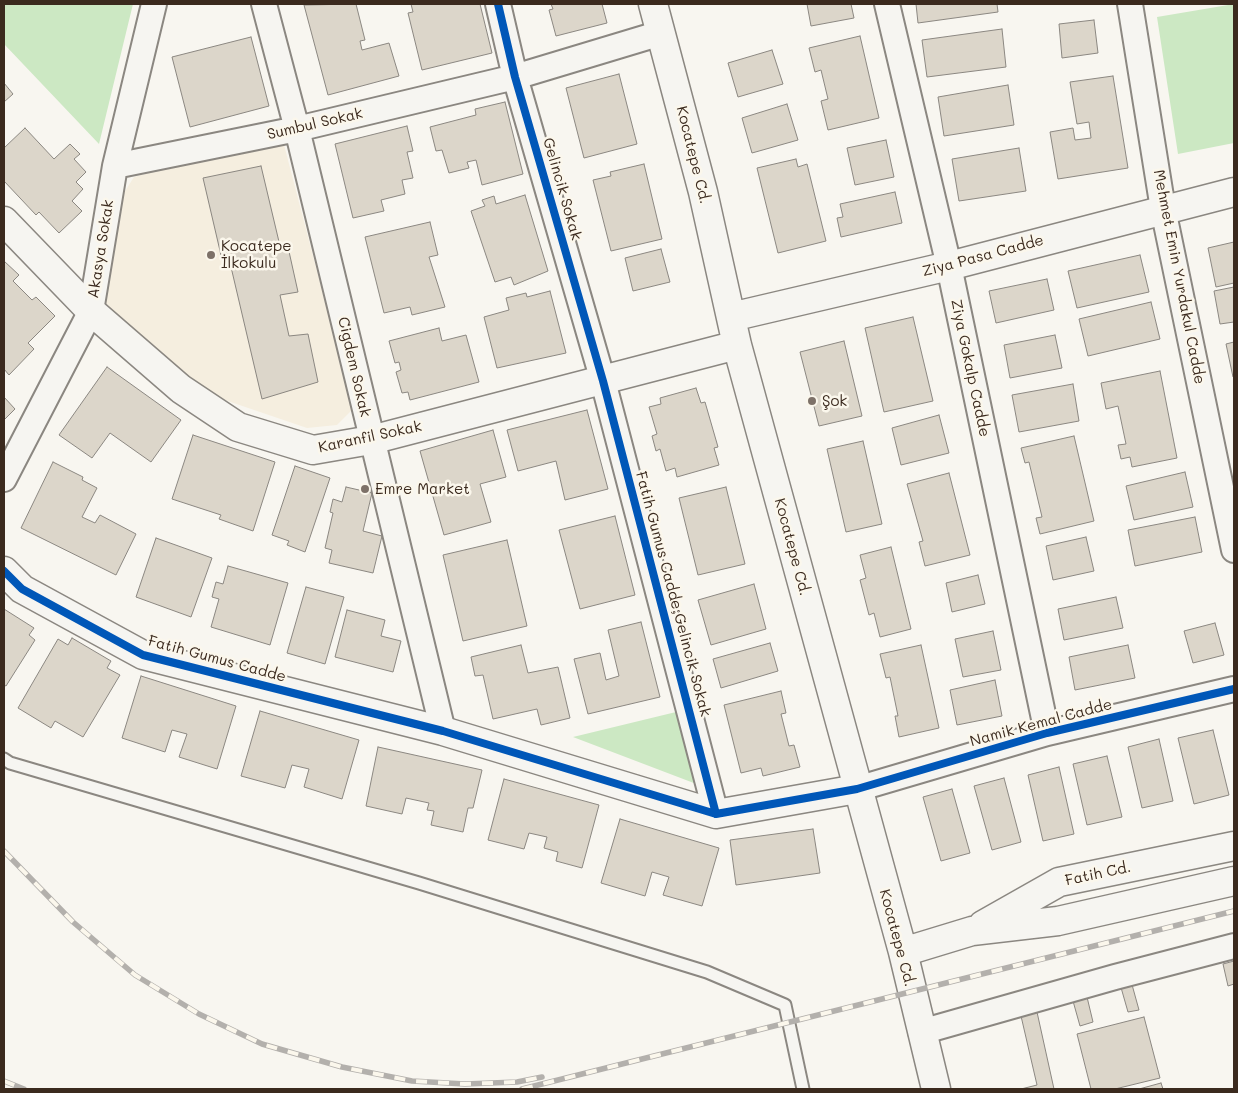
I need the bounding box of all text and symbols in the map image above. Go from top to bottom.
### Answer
street label: Sumbul Sokak [265,104,365,144]
street label: Kocatepe Cd. [672,104,714,206]
street label: Gelincik Sokak [539,136,585,242]
street label: Mehmet Emin Yurdakul Cadde [1149,168,1209,386]
street label: Akasya Sokak [84,198,118,300]
street label: Ziya Pasa Cadde [920,231,1046,281]
place label: Kocatepe İlkokulu [221,237,292,272]
marker: Kocatepe İlkokulu [205,249,217,261]
street label: Ziya Gokalp Cadde [947,298,993,438]
street label: Cigdem Sokak [334,315,374,419]
place label: Şok [822,392,847,410]
marker: Şok [806,395,818,407]
street label: Karanfil Sokak [317,417,423,457]
street label: Fatih Gumus Cadde;Gelincik Sokak [632,470,714,718]
place label: Emre Market [375,480,470,498]
marker: Emre Market [359,483,371,495]
street label: Kocatepe Cd. [770,496,814,598]
street label: Fatih Gumus Cadde [146,632,288,686]
street label: Namik Kemal Cadde [968,695,1114,751]
street label: Fatih Cd. [1063,858,1133,890]
street label: Kocatepe Cd. [875,887,919,989]

